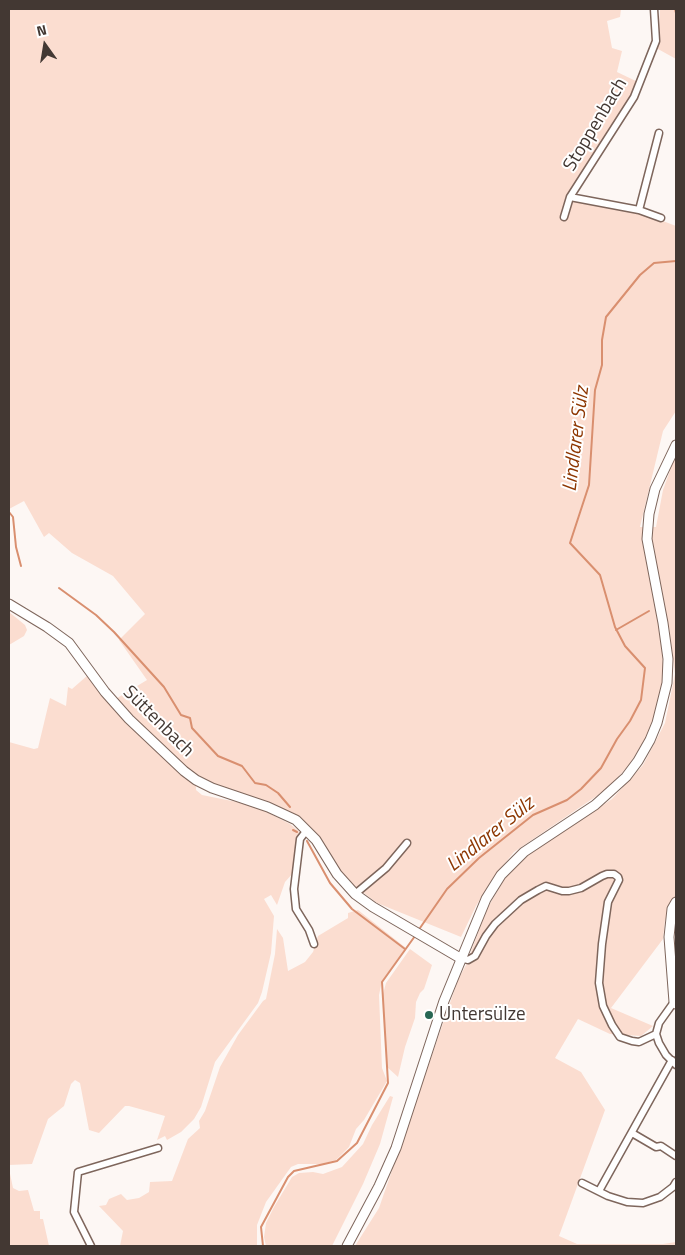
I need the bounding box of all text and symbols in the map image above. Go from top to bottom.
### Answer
text: N [34,19,49,41]
north arrow [20,20,70,70]
street label: Stoppenbach [559,74,633,176]
water label: Lindlarer Sülz [559,385,595,493]
street label: Süttenbach [118,682,198,762]
water label: Lindlarer Sülz [442,792,540,878]
place label: Untersülze [439,1004,526,1026]
marker: Untersülze [423,1009,435,1021]

